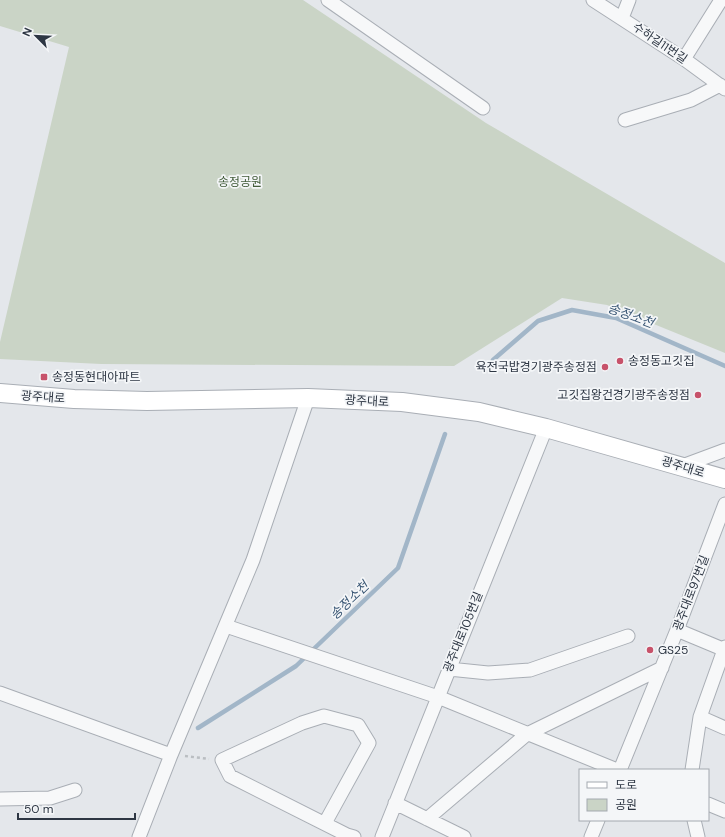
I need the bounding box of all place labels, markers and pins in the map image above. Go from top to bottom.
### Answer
place label: 송정동고깃집 [628,353,694,369]
marker: 송정동고깃집 [615,356,625,366]
place label: 육전국밥경기광주송정점 [476,359,597,375]
marker: 육전국밥경기광주송정점 [600,362,610,372]
place label: 송정동현대아파트 [52,369,140,385]
marker: 송정동현대아파트 [39,372,49,382]
place label: 고깃집왕건경기광주송정점 [558,387,690,403]
marker: 고깃집왕건경기광주송정점 [693,390,703,400]
place label: GS25 [658,642,688,658]
marker: GS25 [645,645,655,655]

